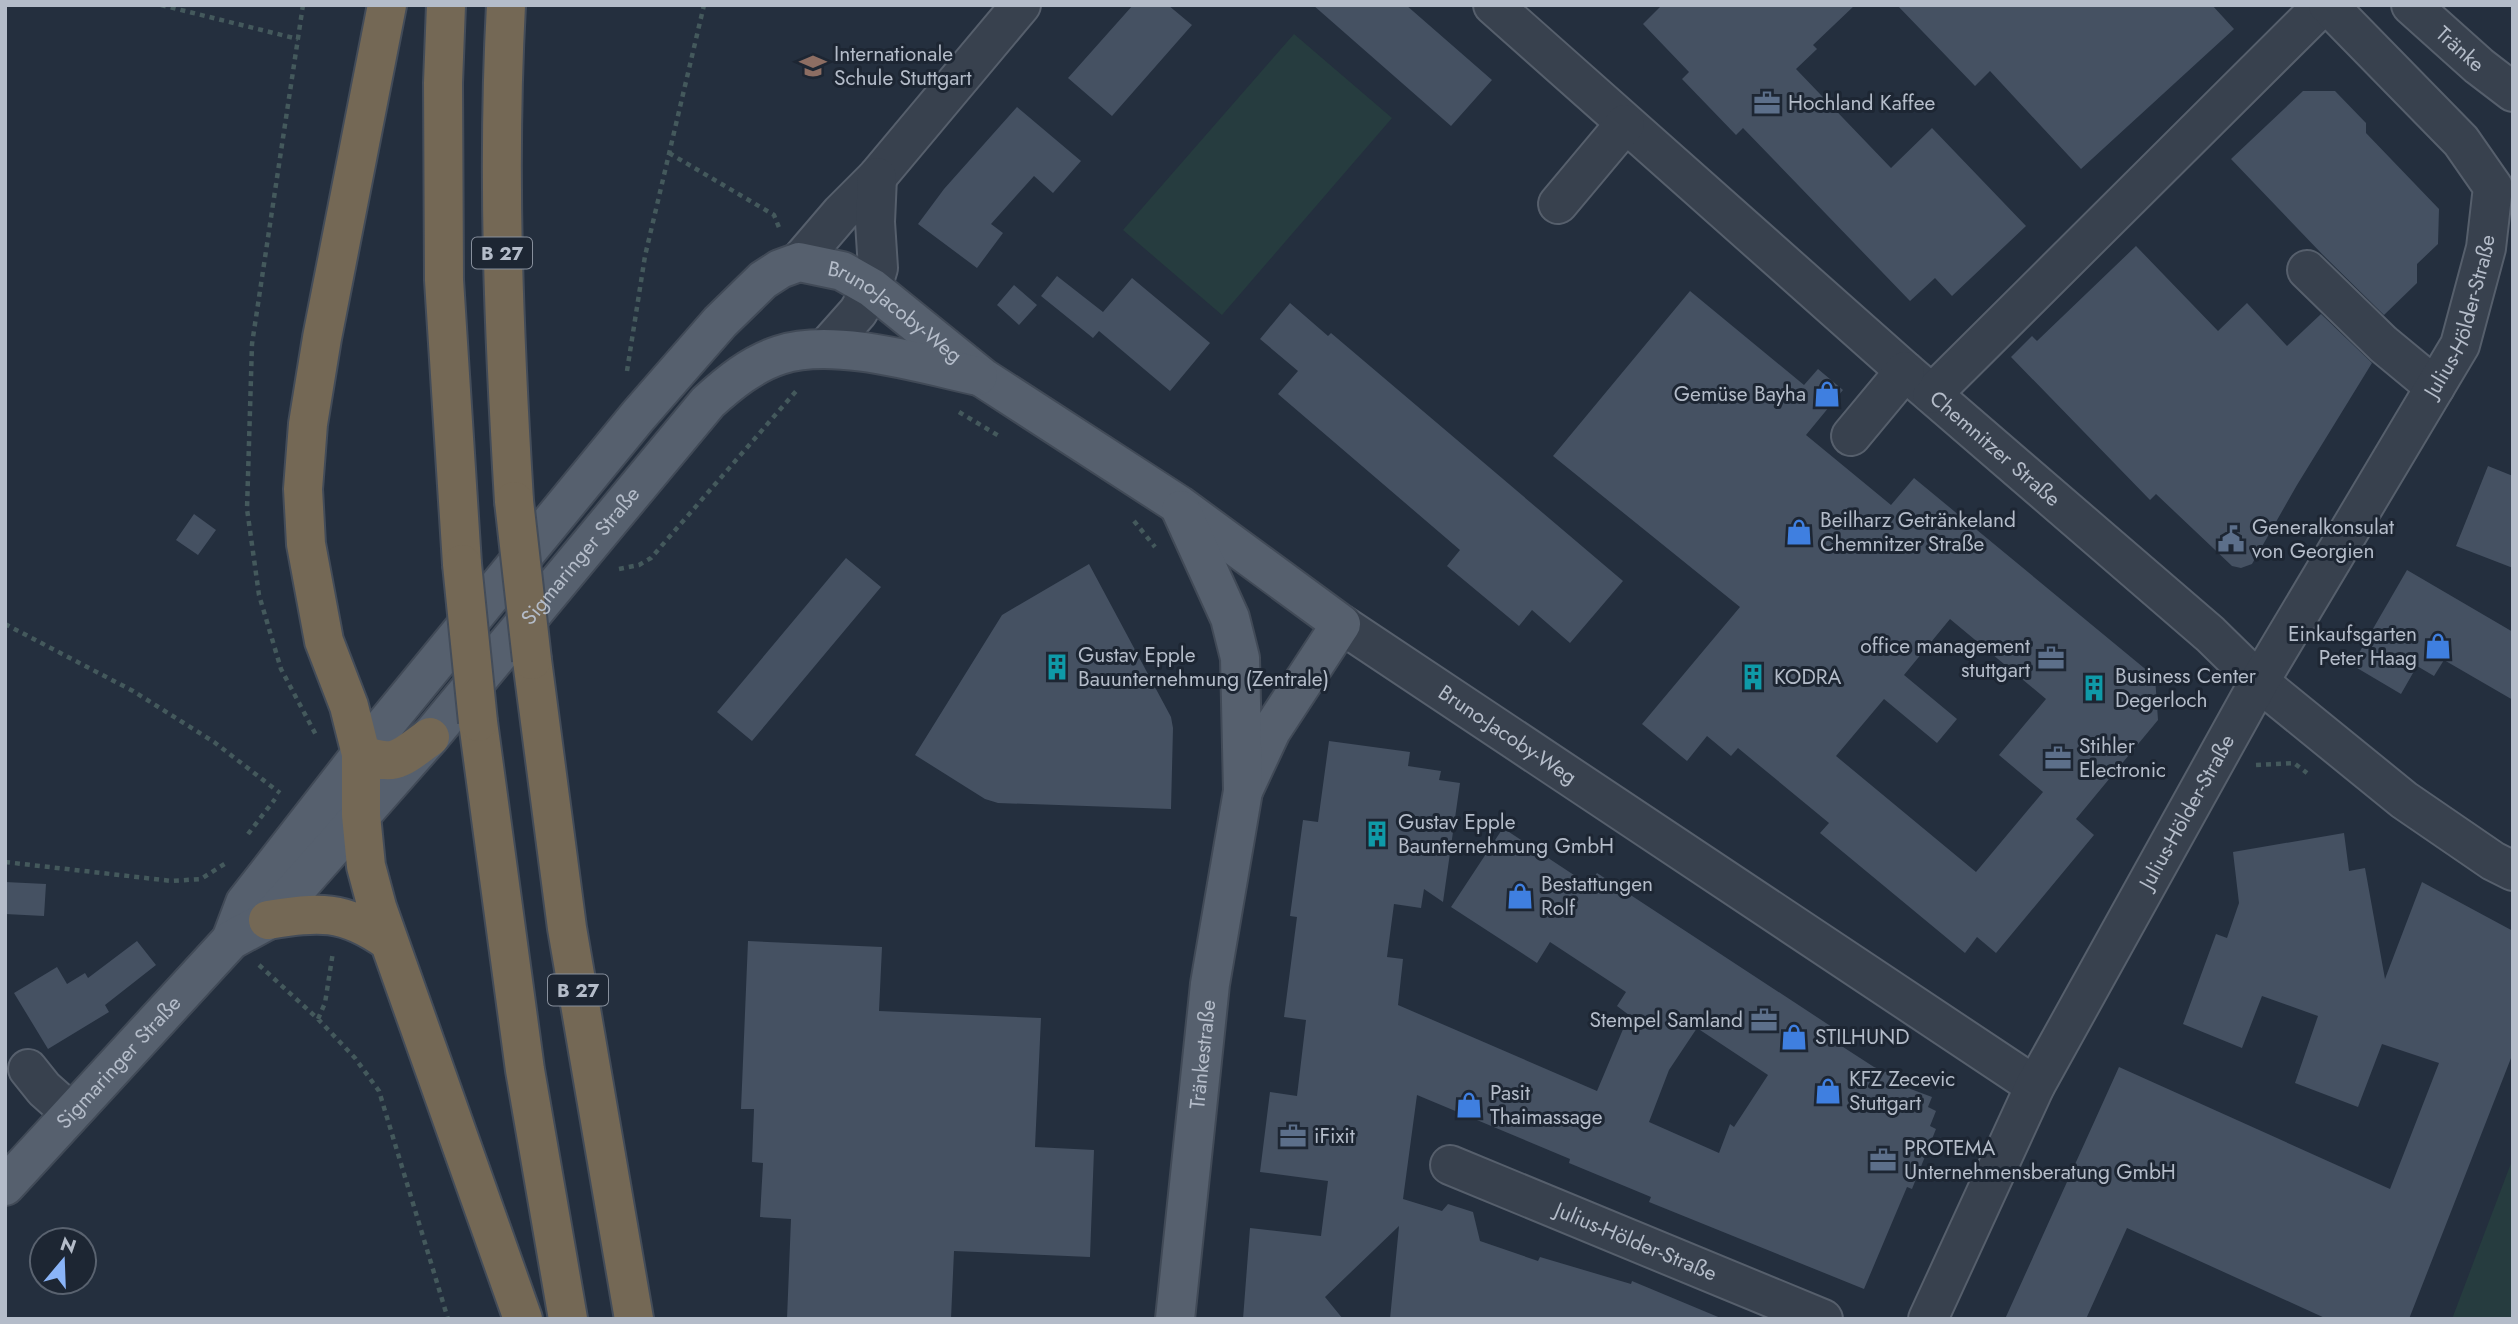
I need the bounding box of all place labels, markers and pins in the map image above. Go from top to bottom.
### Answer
place label: Internationale Schule Stuttgart [834,39,972,93]
school or university icon: Internationale Schule Stuttgart [798,51,828,81]
office icon: Hochland Kaffee [1752,88,1782,118]
place label: Hochland Kaffee [1788,88,1936,118]
place label: Gemüse Bayha [1674,379,1806,409]
shop icon: Gemüse Bayha [1812,379,1842,409]
place label: Beilharz Getränkeland Chemnitzer Straße [1820,505,2016,559]
place label: Generalkonsulat von Georgien [2252,512,2394,566]
shop icon: Beilharz Getränkeland Chemnitzer Straße [1784,517,1814,547]
public building icon: Generalkonsulat von Georgien [2216,524,2246,554]
place label: Einkaufsgarten Peter Haag [2288,619,2417,673]
place label: office management stuttgart [1860,631,2030,685]
shop icon: Einkaufsgarten Peter Haag [2423,631,2453,661]
place label: Gustav Epple Bauunternehmung (Zentrale) [1078,640,1329,694]
office icon: office management stuttgart [2036,643,2066,673]
building icon: Gustav Epple Bauunternehmung (Zentrale) [1042,652,1072,682]
place label: Business Center Degerloch [2115,661,2257,715]
building icon: KODRA [1738,662,1768,692]
place label: KODRA [1774,662,1841,692]
building icon: Business Center Degerloch [2079,673,2109,703]
place label: Stihler Electronic [2079,731,2166,785]
office icon: Stihler Electronic [2043,743,2073,773]
place label: Gustav Epple Baunternehmung GmbH [1398,807,1614,861]
building icon: Gustav Epple Baunternehmung GmbH [1362,819,1392,849]
place label: Bestattungen Rolf [1541,869,1653,923]
shop icon: Bestattungen Rolf [1505,881,1535,911]
place label: Stempel Samland [1589,1005,1743,1035]
office icon: Stempel Samland [1749,1005,1779,1035]
shop icon: STILHUND [1779,1022,1809,1052]
place label: STILHUND [1815,1022,1910,1052]
place label: KFZ Zecevic Stuttgart [1849,1064,1955,1118]
shop icon: KFZ Zecevic Stuttgart [1813,1076,1843,1106]
place label: Pasit Thaimassage [1490,1078,1603,1132]
shop icon: Pasit Thaimassage [1454,1090,1484,1120]
office icon: iFixit [1278,1121,1308,1151]
place label: iFixit [1314,1121,1355,1151]
place label: PROTEMA Unternehmensberatung GmbH [1904,1133,2176,1187]
office icon: PROTEMA Unternehmensberatung GmbH [1868,1145,1898,1175]

